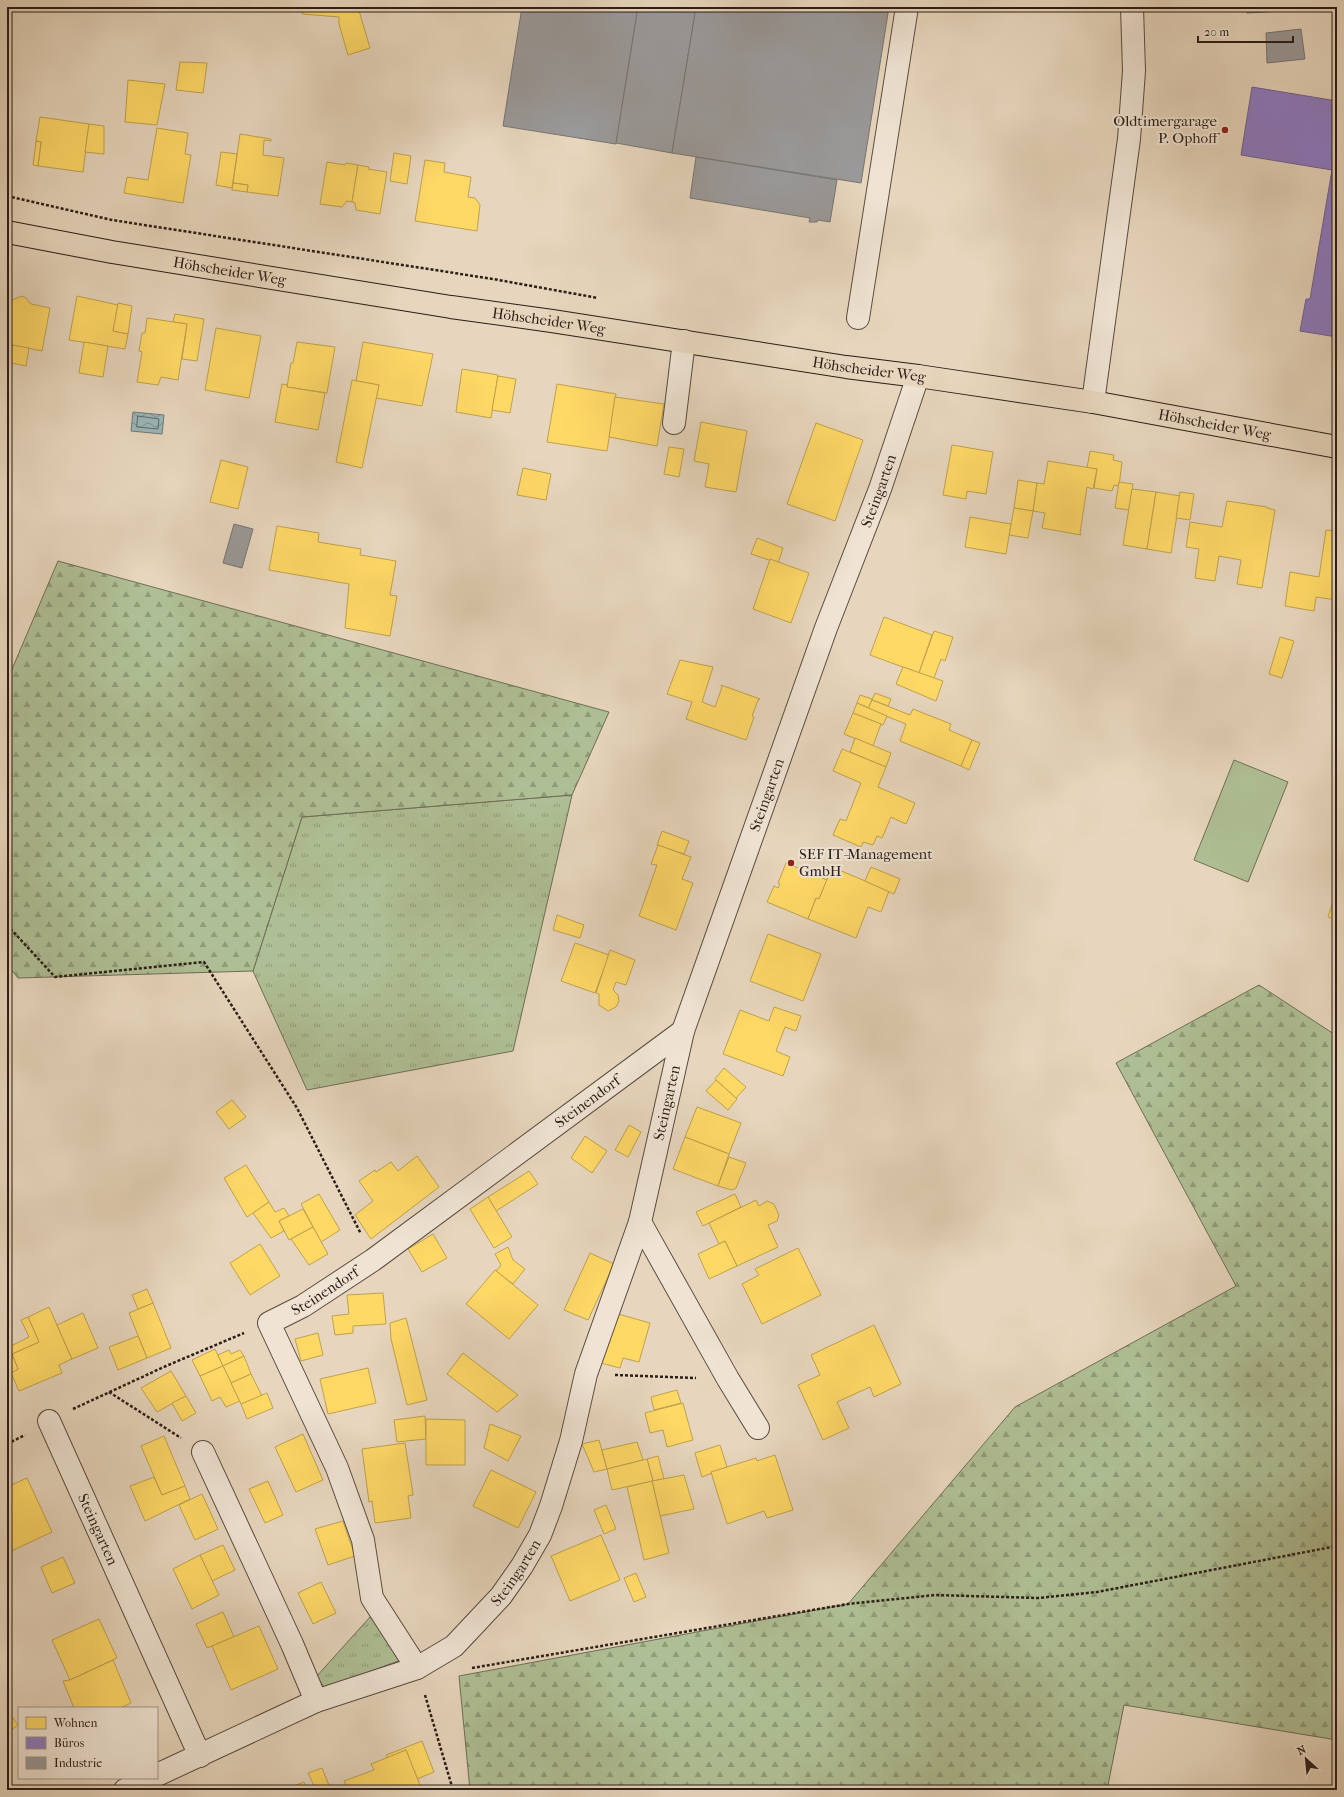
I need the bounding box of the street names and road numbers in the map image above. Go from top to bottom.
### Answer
street label: Höhscheider Weg [172,253,288,289]
street label: Höhscheider Weg [491,304,608,338]
street label: Höhscheider Weg [811,353,928,386]
street label: Höhscheider Weg [1157,405,1273,444]
street label: Steingarten [857,452,900,530]
street label: Steingarten [745,756,788,834]
street label: Steingarten [650,1063,684,1142]
street label: Steinendorf [551,1070,626,1132]
street label: Steinendorf [288,1261,365,1319]
street label: Steingarten [74,1491,122,1568]
street label: Steingarten [487,1536,545,1610]

